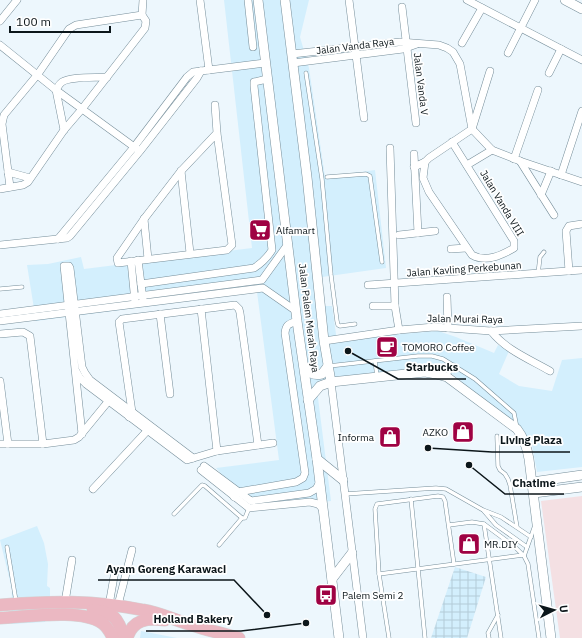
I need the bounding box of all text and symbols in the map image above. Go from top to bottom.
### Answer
scale bar [10,8,110,34]
text: 100 m [16,14,51,29]
street label: Jalan Vanda Raya [315,35,395,57]
street label: Jalan Vanda V [411,52,431,116]
street label: Jalan Vanda VIII [477,168,527,238]
supermarket icon: Alfamart [247,217,273,243]
place label: Alfamart [276,224,315,237]
street label: Jalan Kavling Perkebunan [406,258,522,280]
street label: Jalan Palem Merah Raya [296,263,322,374]
street label: Jalan Murai Raya [427,312,504,326]
cafe icon: TOMORO Coffee [374,334,400,360]
place label: TOMORO Coffee [402,341,475,354]
callout: Starbucks [398,356,466,379]
text: Starbucks [406,360,459,374]
shop icon: AZKO [450,419,476,445]
shop icon: Informa [377,424,403,450]
place label: AZKO [423,426,448,439]
callout: Living Plaza [492,429,570,452]
place label: Informa [338,431,375,444]
text: Living Plaza [500,433,562,447]
callout: Chatime [505,471,564,494]
text: Chatime [512,476,556,490]
shop icon: MR.DIY [456,531,482,557]
place label: MR.DIY [484,538,518,551]
callout: Ayam Goreng Karawaci [98,557,234,580]
text: Ayam Goreng Karawaci [106,562,226,576]
bus stop icon: Palem Semi 2 [313,582,339,608]
place label: Palem Semi 2 [342,589,404,602]
north arrow [534,590,574,630]
text: U [557,604,571,613]
callout: Holland Bakery [146,608,241,631]
text: Holland Bakery [153,612,233,626]

